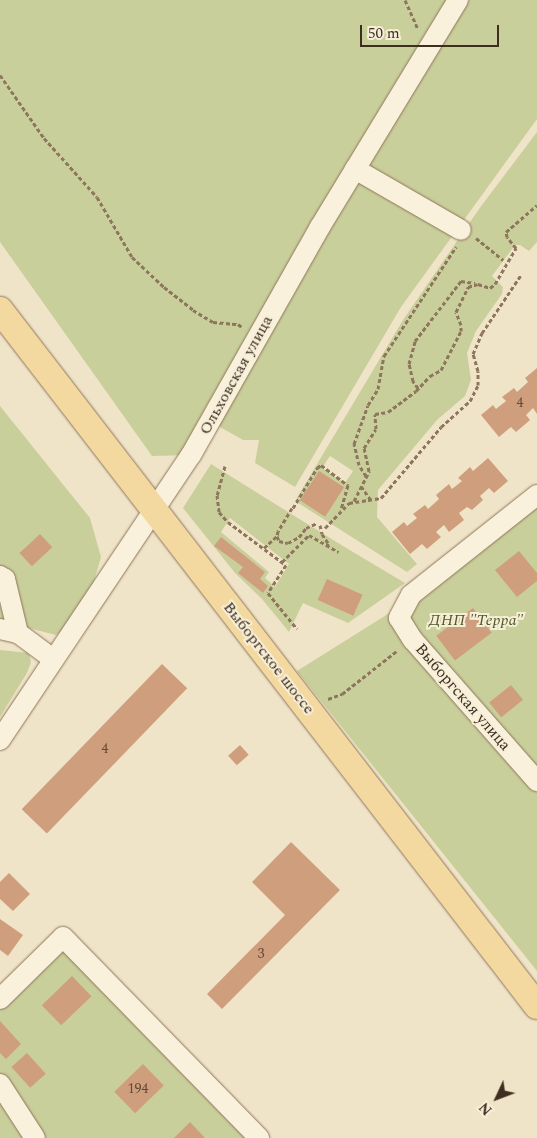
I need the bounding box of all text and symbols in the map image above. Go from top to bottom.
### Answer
scale bar [362,15,501,47]
text: 50 m [368,22,400,45]
street label: Ольховская улица [195,312,277,438]
house number: 4 [517,395,523,411]
street label: Выборгское шоссе [219,598,319,718]
park label: ДНП "Терра" [429,610,523,630]
street label: Выборгская улица [411,639,515,755]
house number: 4 [102,741,108,757]
house number: 3 [258,946,264,962]
north arrow [472,1073,522,1123]
house number: 194 [128,1081,148,1097]
text: N [474,1097,497,1120]

